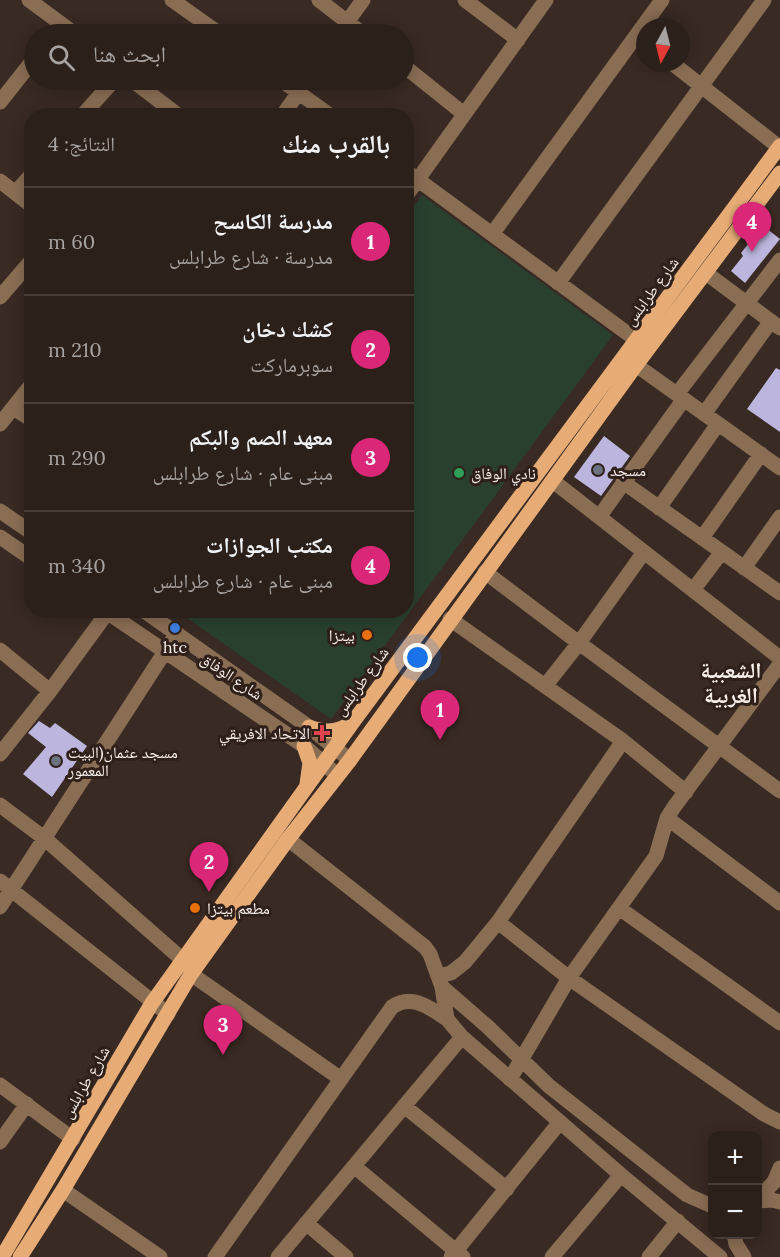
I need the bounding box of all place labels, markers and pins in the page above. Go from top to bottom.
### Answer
pin: 4 [732,202,771,252]
place label: مسجد [610,460,646,480]
place label: نادي الوفاق [471,463,536,486]
marker: مسجد [591,463,605,477]
marker: نادي الوفاق [452,466,466,480]
marker: htc [168,621,182,635]
place label: بيتزا [329,625,355,645]
marker: بيتزا [360,628,374,642]
place label: htc [163,637,187,657]
pin: 1 [420,690,460,740]
place label: الاتحاد الافريقي [219,723,310,746]
marker: الاتحاد الافريقي [315,726,329,740]
place label: مسجد عثمان(البيت المعمور [67,742,178,780]
marker: مسجد عثمان(البيت المعمور [49,754,63,768]
pin: 2 [190,842,228,892]
place label: مطعم بيتزا [207,898,270,919]
marker: مطعم بيتزا [188,901,202,915]
pin: 3 [204,1006,242,1055]

